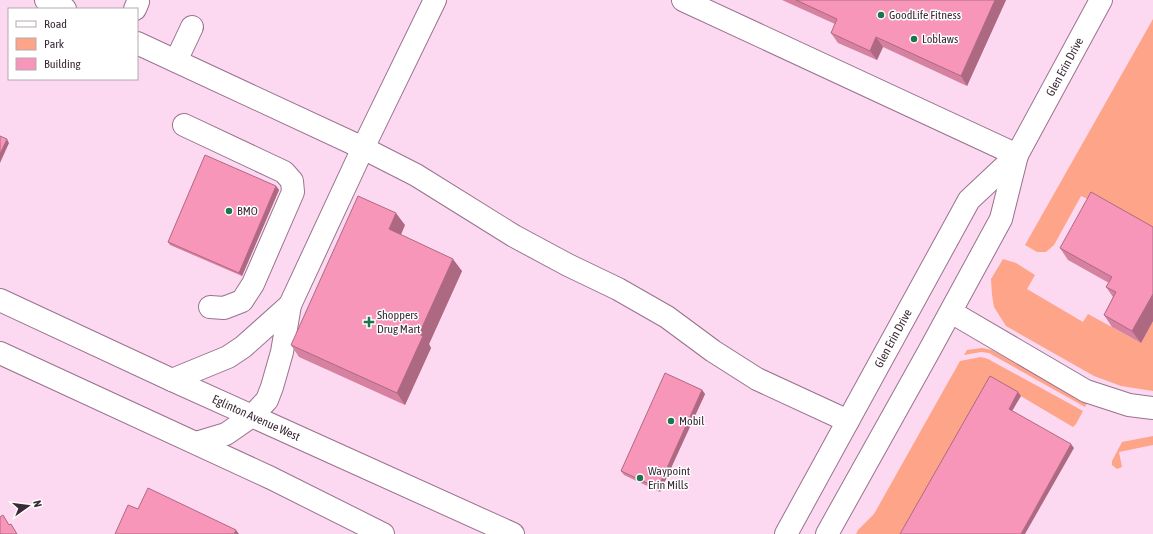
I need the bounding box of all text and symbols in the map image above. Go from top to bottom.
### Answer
legend [8,8,138,80]
place label: GoodLife Fitness [889,8,961,22]
marker: GoodLife Fitness [876,10,886,20]
text: Road [44,17,67,31]
place label: Loblaws [922,32,958,46]
marker: Loblaws [909,34,919,44]
street label: Glen Erin Drive [1043,35,1086,99]
text: Park [44,37,65,51]
text: Building [44,57,82,71]
place label: BMO [237,204,258,218]
marker: BMO [224,206,234,216]
street label: Glen Erin Drive [871,307,915,370]
place label: Shoppers Drug Mart [377,308,421,336]
marker: Shoppers Drug Mart [364,317,374,327]
street label: Eglinton Avenue West [210,392,303,444]
place label: Mobil [679,414,705,428]
marker: Mobil [666,416,676,426]
place label: Waypoint Erin Mills [648,464,691,492]
marker: Waypoint Erin Mills [635,473,645,483]
north arrow [8,486,48,526]
text: N [31,499,44,508]

